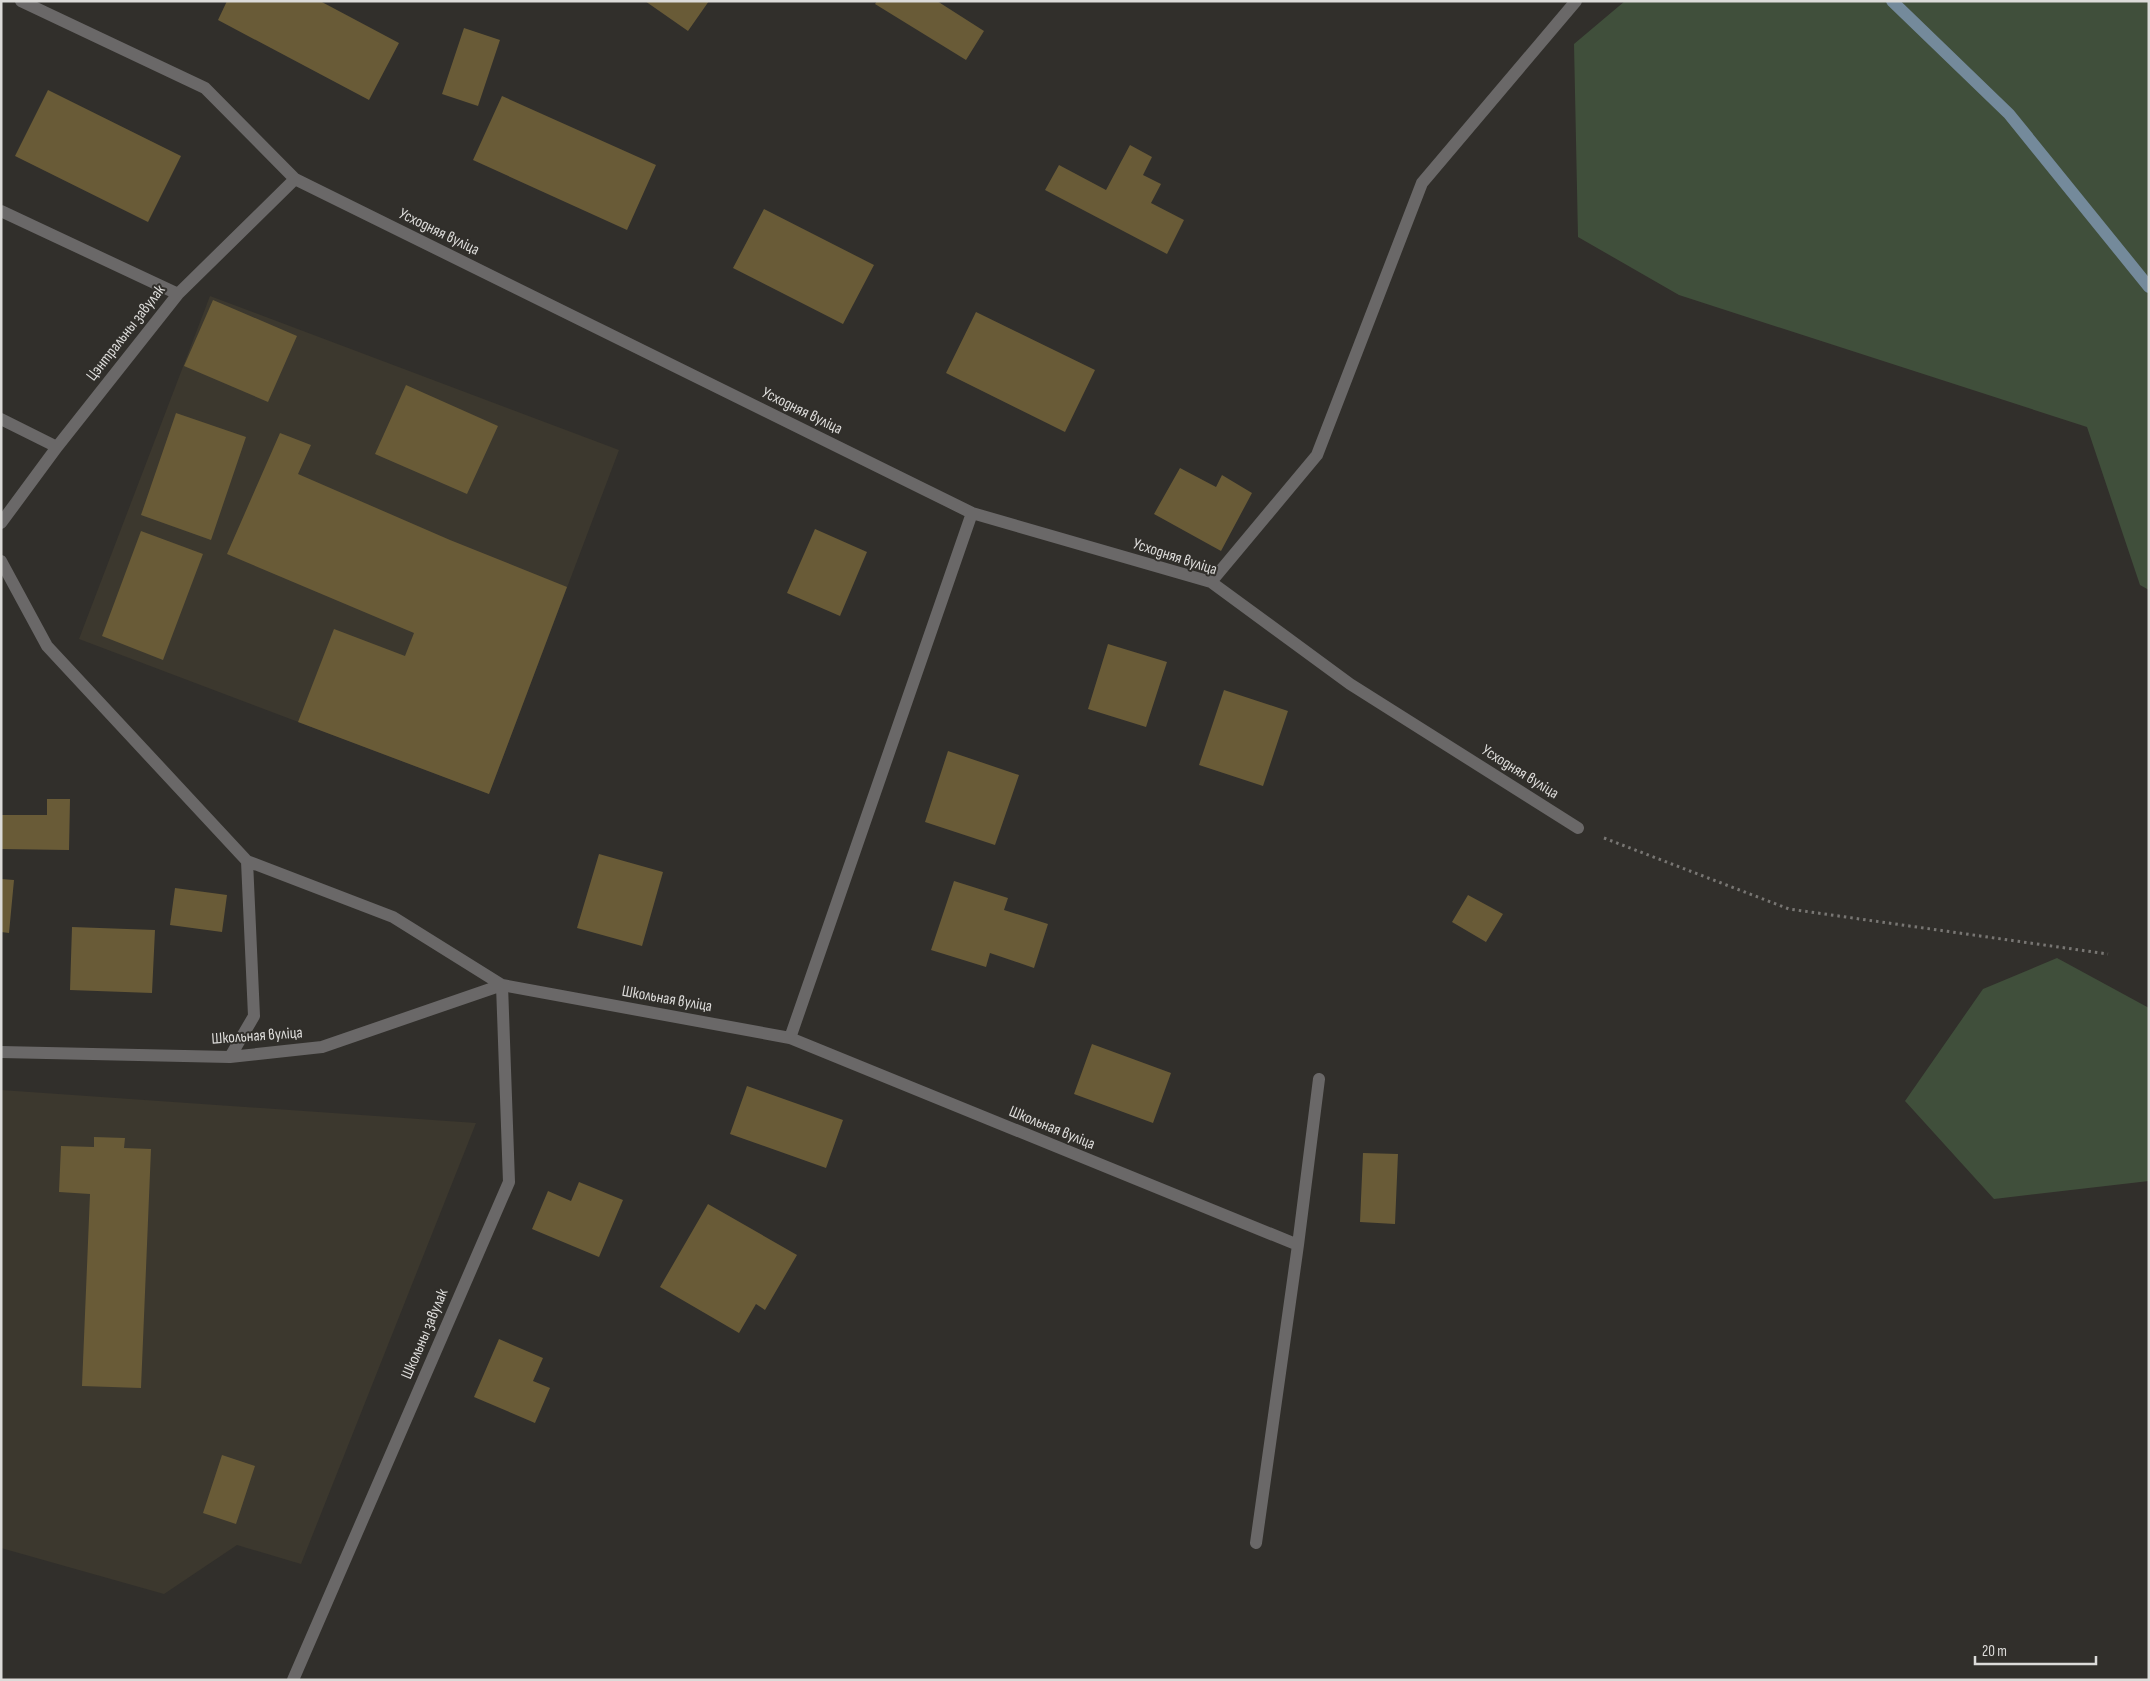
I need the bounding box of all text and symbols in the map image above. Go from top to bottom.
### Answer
street label: Усходняя вуліца [396,204,482,260]
street label: Цэнтральны завулак [83,280,170,385]
street label: Усходняя вуліца [759,383,845,439]
street label: Усходняя вуліца [1131,534,1219,580]
street label: Усходняя вуліца [1478,741,1562,803]
street label: Школьная вуліца [620,982,714,1016]
street label: Школьная вуліца [211,1023,303,1049]
street label: Школьная вуліца [1006,1102,1098,1154]
street label: Школьны завулак [397,1285,453,1382]
scale bar [1975,1634,2096,1666]
text: 20 m [1982,1642,2007,1661]

